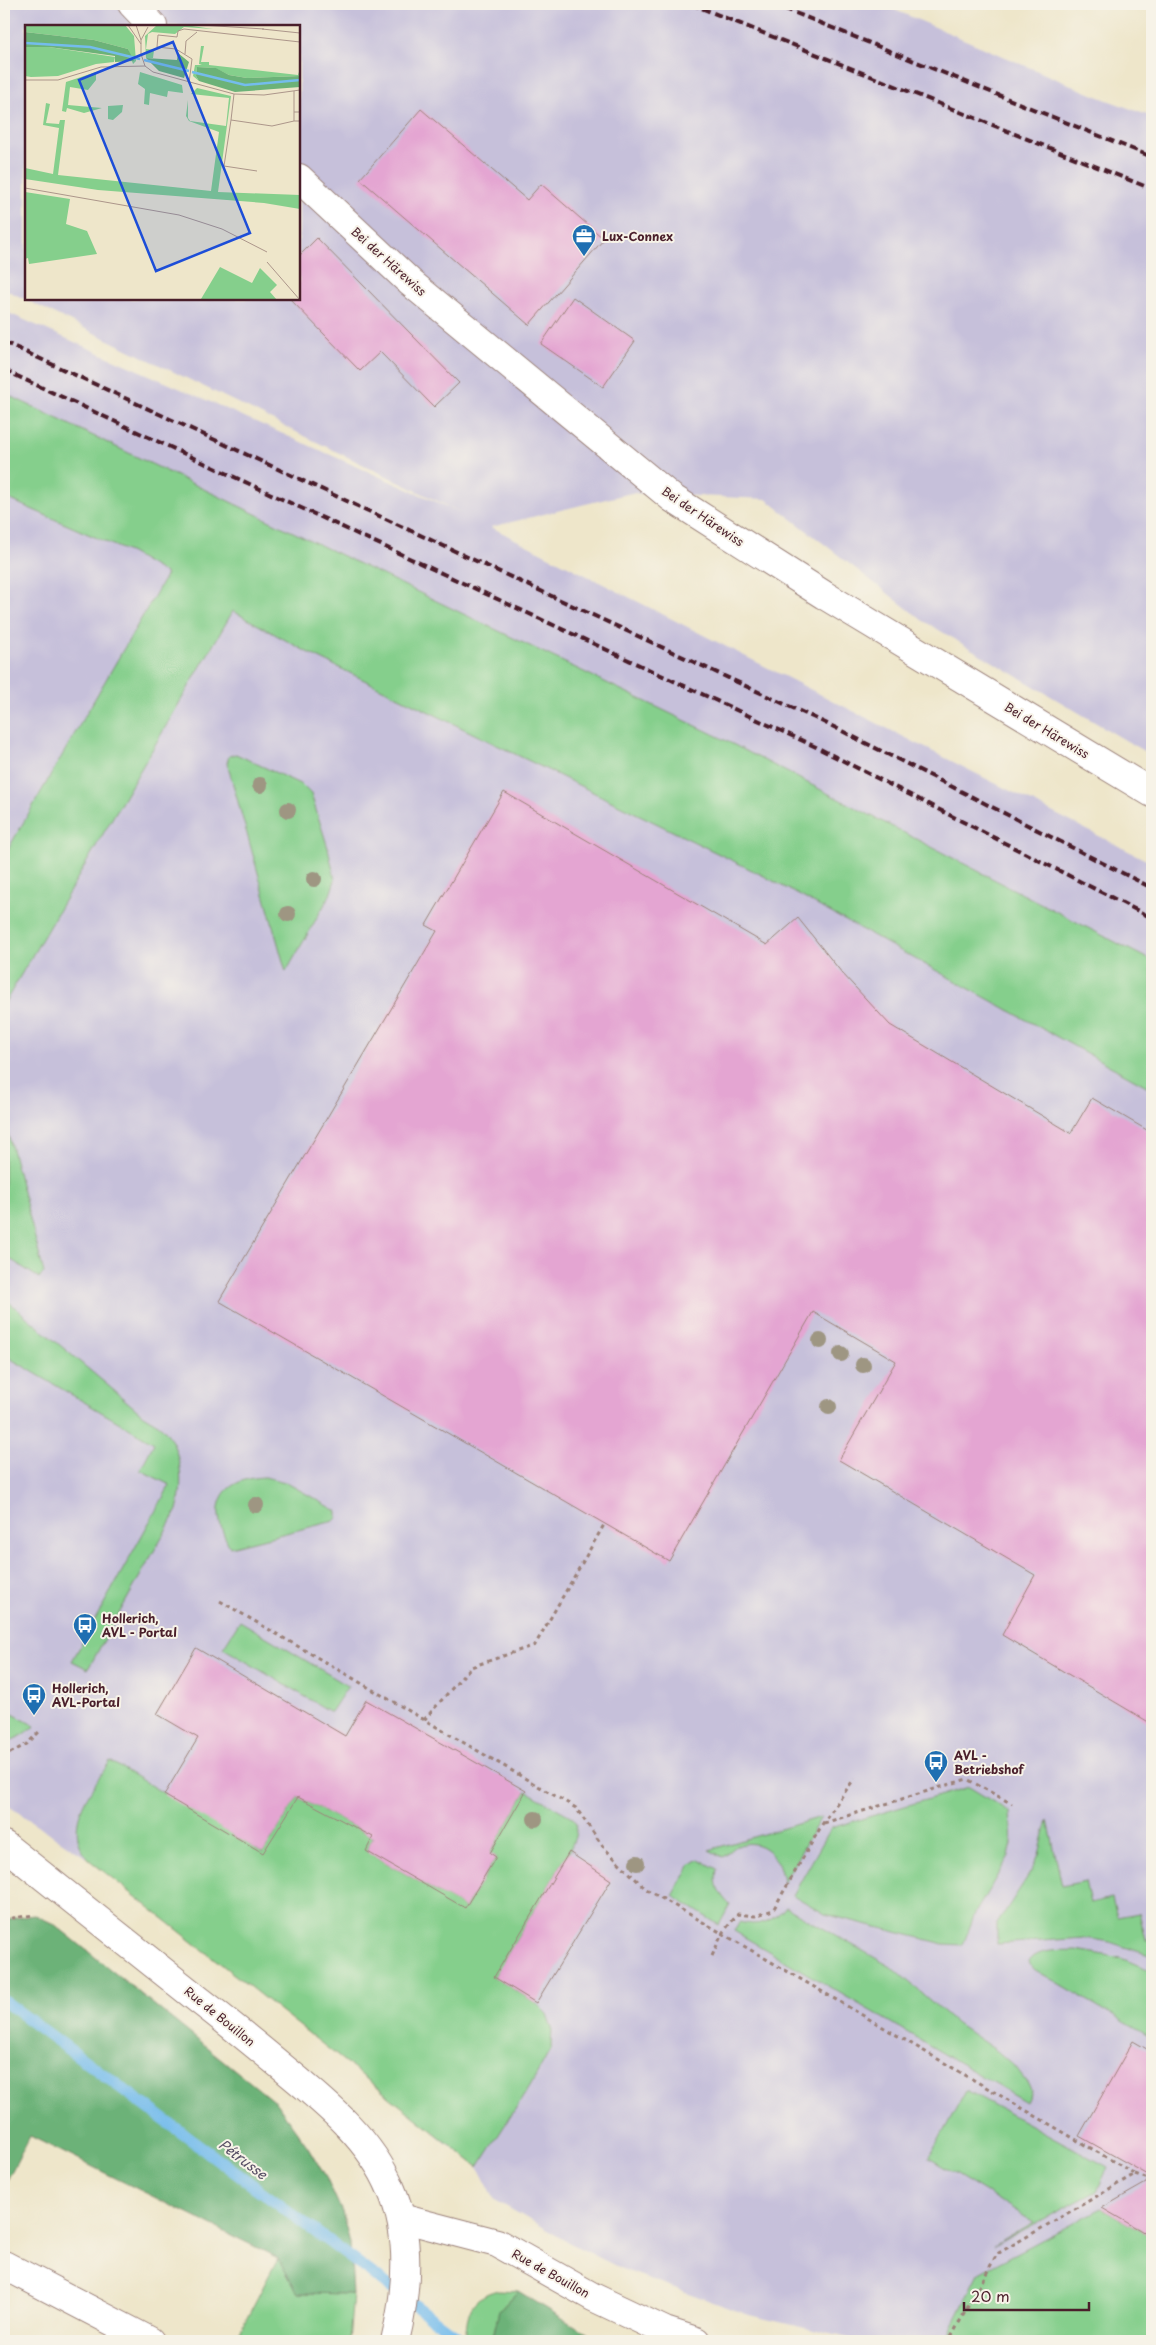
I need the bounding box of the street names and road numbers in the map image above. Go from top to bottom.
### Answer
street label: Bei der Härewiss [347,222,431,300]
street label: Bei der Härewiss [658,482,748,550]
street label: Bei der Härewiss [1001,698,1093,763]
street label: Rue de Bouillon [181,1982,259,2050]
street label: Rue de Bouillon [509,2244,593,2302]

